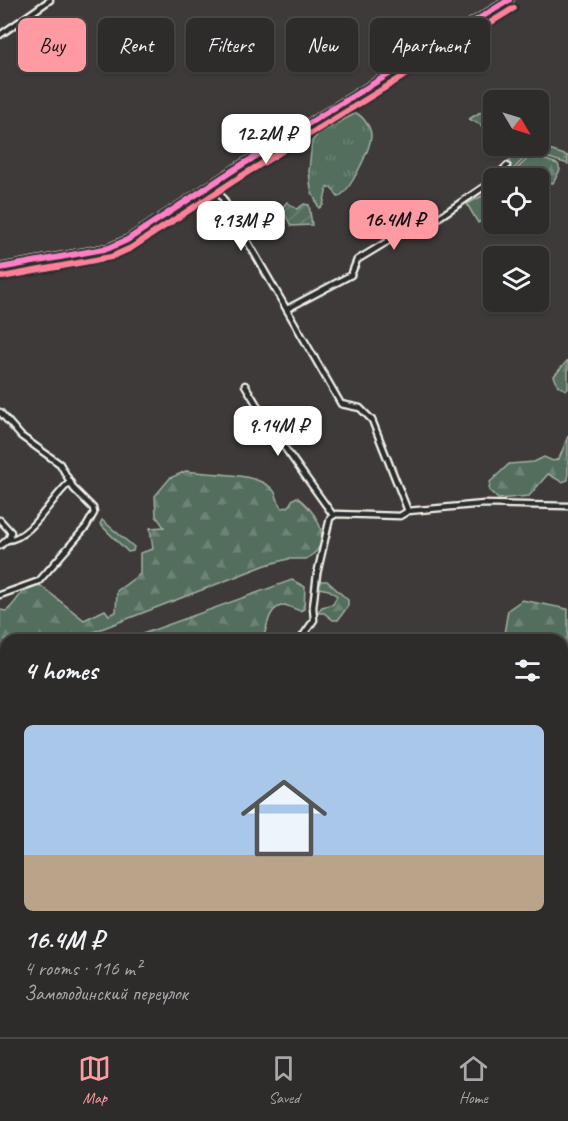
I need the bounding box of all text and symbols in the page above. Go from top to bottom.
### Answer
chip: Buy [18,18,86,72]
chip: Rent [98,18,174,72]
chip: Filters [186,18,274,72]
chip: New [286,18,358,72]
chip: Apartment [370,18,490,72]
north arrow [483,90,549,156]
map controls [483,90,549,312]
pin: 12.2M ₽ [211,114,321,165]
text: 12.2M ₽ [236,121,296,146]
button: locate [483,168,549,234]
pin: 16.4M ₽ [339,200,449,251]
pin: 9.13M ₽ [186,201,296,252]
text: 16.4M ₽ [363,207,425,232]
text: 9.13M ₽ [211,208,271,233]
button: layers [483,246,549,312]
pin: 9.14M ₽ [223,406,333,457]
text: 9.14M ₽ [248,413,308,438]
text: 4 homes [24,654,97,687]
icon: filters [511,654,544,687]
icon: home [230,764,338,872]
text: 16.4M ₽ [24,923,103,956]
text: 4 rooms · 116 m² [24,956,141,981]
text: Замолодинский переулок [24,981,188,1006]
tab: Map [78,1052,111,1108]
tab: Saved [267,1052,300,1108]
tab: Home [457,1052,490,1108]

